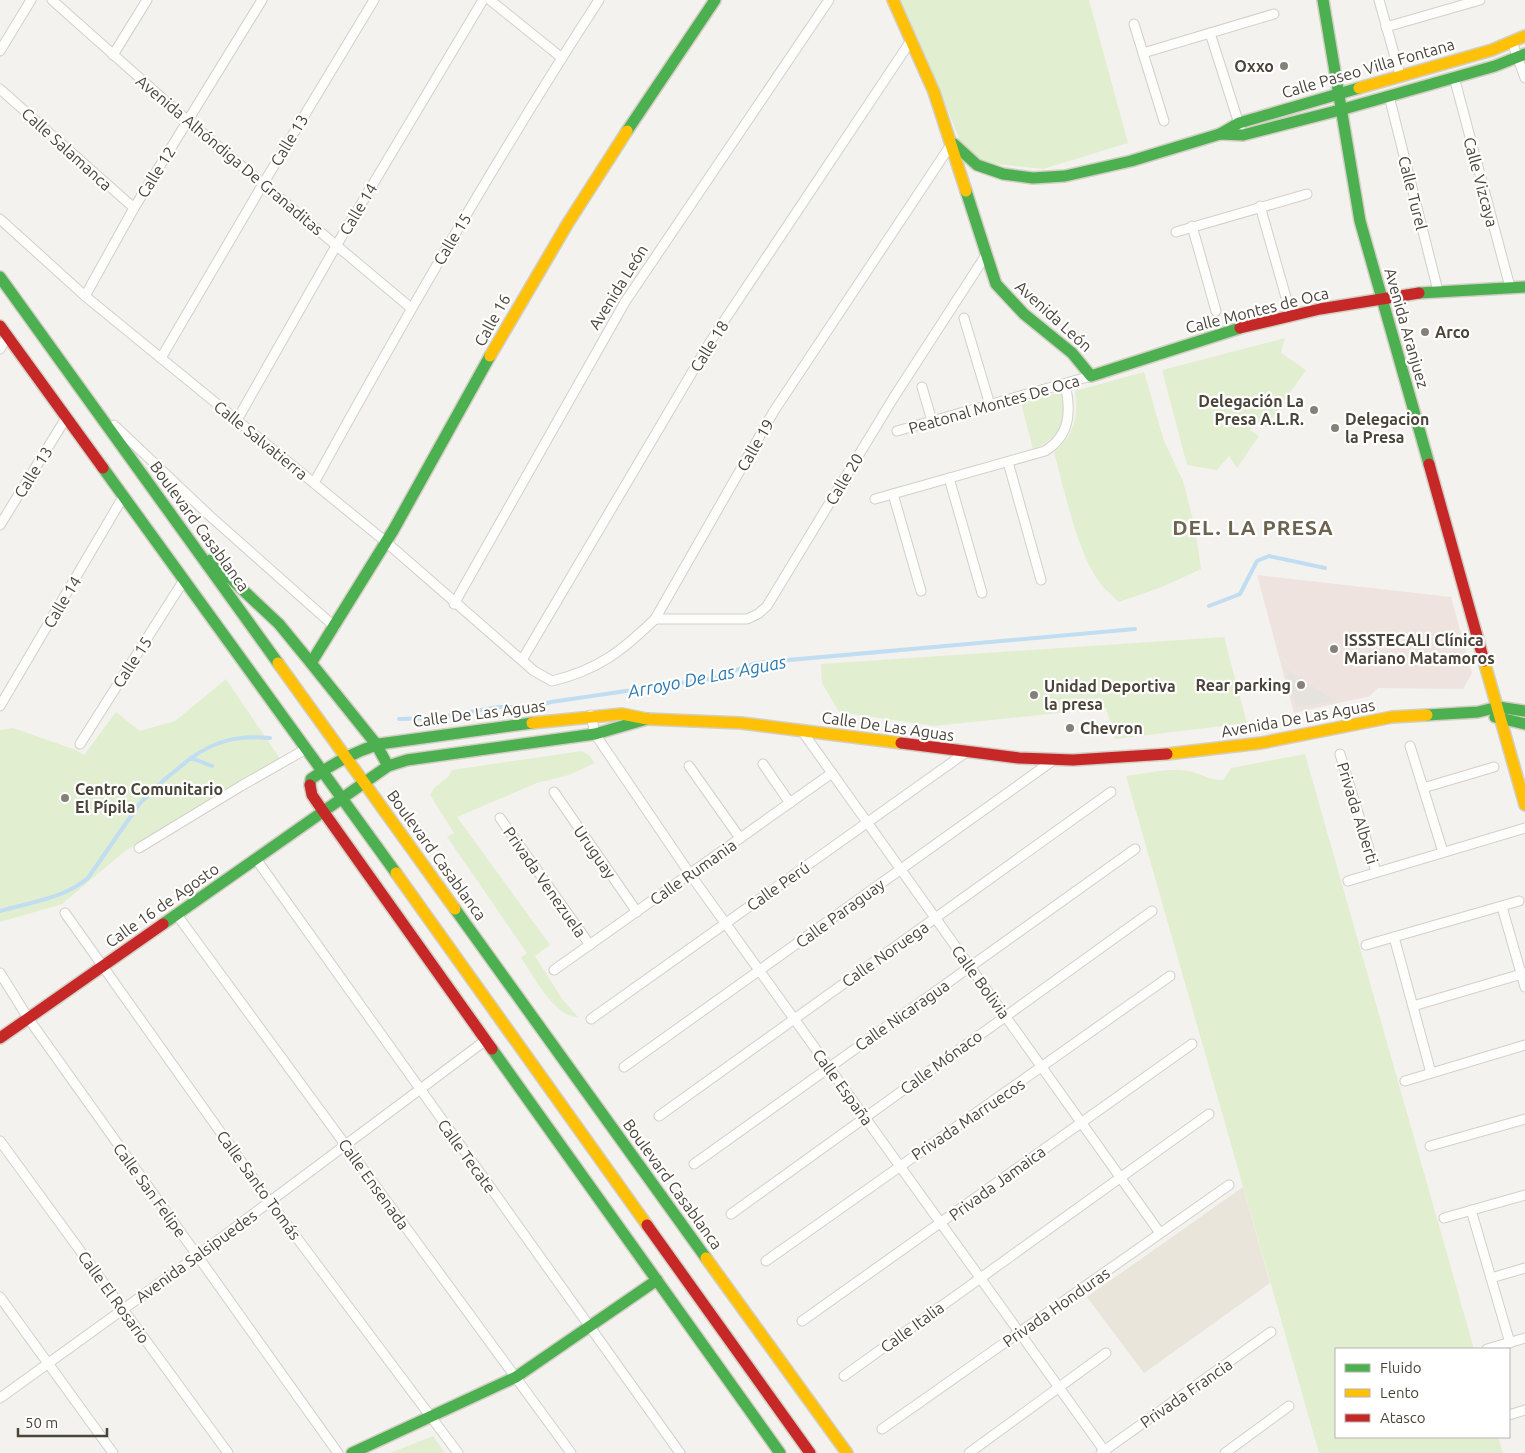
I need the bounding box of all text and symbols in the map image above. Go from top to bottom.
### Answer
street label: Calle Paseo Villa Fontana [1279,35,1457,101]
place label: Oxxo [1234,57,1274,75]
marker: Oxxo [1278,60,1290,72]
street label: Avenida Alhóndiga De Granaditas [133,72,327,239]
street label: Calle Salamanca [18,104,116,194]
street label: Calle 13 [267,111,311,169]
street label: Calle Vizcaya [1460,135,1502,229]
street label: Calle 12 [133,143,179,201]
street label: Calle Turel [1395,154,1431,232]
street label: Calle 14 [336,180,380,238]
street label: Calle 15 [430,210,474,268]
street label: Avenida León [585,241,651,333]
street label: Avenida Aranjuez [1381,266,1433,390]
street label: Avenida León [1012,277,1096,355]
street label: Calle Montes de Oca [1184,283,1330,337]
street label: Calle 16 [470,291,514,349]
street label: Calle 18 [686,317,732,375]
place label: Arco [1435,323,1470,341]
marker: Arco [1419,326,1431,338]
street label: Peatonal Montes De Oca [906,371,1082,437]
place label: Delegación La Presa A.L.R. [1198,392,1304,428]
street label: Calle Salvatierra [211,397,311,483]
marker: Delegación La Presa A.L.R. [1308,404,1320,416]
place label: Delegacion la Presa [1345,410,1429,446]
street label: Calle 19 [733,416,777,474]
marker: Delegacion la Presa [1329,422,1341,434]
street label: Calle 13 [10,443,56,501]
street label: Calle 20 [822,450,866,508]
street label: Boulevard Casablanca [147,457,253,595]
district label: DEL. LA PRESA [1172,515,1334,539]
street label: Calle 14 [40,573,84,631]
place label: ISSSTECALI Clínica Mariano Matamoros [1344,631,1495,667]
street label: Calle 15 [109,633,155,691]
marker: ISSSTECALI Clínica Mariano Matamoros [1328,643,1340,655]
water label: Arroyo De Las Aguas [625,651,788,701]
place label: Rear parking [1195,676,1291,694]
place label: Unidad Deportiva la presa [1044,677,1176,713]
marker: Rear parking [1295,679,1307,691]
marker: Unidad Deportiva la presa [1028,689,1040,701]
street label: Calle De Las Aguas [412,696,546,730]
street label: Avenida De Las Aguas [1220,696,1376,740]
street label: Calle De Las Aguas [821,708,955,744]
place label: Chevron [1080,719,1143,737]
marker: Chevron [1064,722,1076,734]
street label: Privada Alberti [1334,760,1382,866]
place label: Centro Comunitario El Pípila [75,780,223,816]
street label: Boulevard Casablanca [384,786,490,924]
marker: Centro Comunitario El Pípila [59,792,71,804]
street label: Uruguay [570,822,620,882]
street label: Privada Venezuela [500,823,590,941]
street label: Calle Rumania [646,836,740,908]
street label: Calle Perú [743,858,813,914]
street label: Calle 16 de Agosto [102,859,222,951]
street label: Calle Paraguay [792,875,888,951]
street label: Calle Noruega [838,918,932,990]
street label: Calle Bolivia [948,942,1014,1022]
street label: Calle Nicaragua [851,976,953,1054]
street label: Calle Mónaco [897,1026,985,1098]
street label: Calle España [809,1045,877,1129]
street label: Privada Marruecos [908,1074,1028,1164]
street label: Boulevard Casablanca [620,1115,726,1253]
street label: Calle Tecate [434,1116,500,1196]
street label: Calle Santo Tomás [213,1127,305,1243]
street label: Calle Ensenada [335,1135,413,1233]
street label: Calle San Felipe [110,1139,190,1241]
street label: Privada Jamaica [945,1142,1049,1224]
street label: Avenida Salsipuedes [132,1206,260,1306]
street label: Calle El Rosario [75,1247,153,1347]
street label: Privada Honduras [999,1263,1113,1351]
street label: Calle Italia [877,1298,947,1356]
legend [1335,1348,1510,1438]
street label: Privada Francia [1137,1355,1235,1431]
text: Fluido [1380,1359,1422,1376]
text: Lento [1380,1384,1419,1401]
scale bar [18,1406,106,1438]
text: Atasco [1380,1409,1426,1426]
text: 50 m [25,1414,58,1431]

